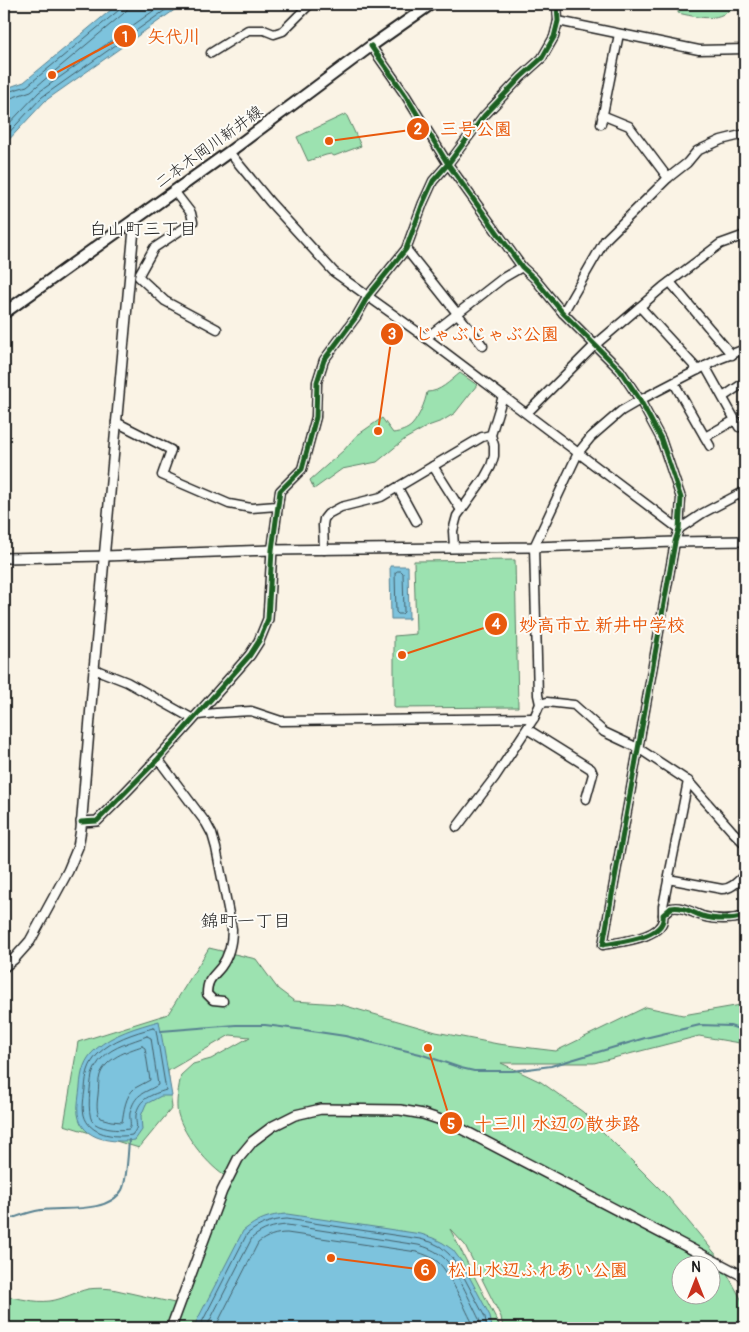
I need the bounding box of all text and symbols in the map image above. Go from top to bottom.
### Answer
callout: 矢代川 [112,20,211,53]
text: 矢代川 [147,26,201,49]
text: 1 [122,28,128,47]
street label: 二本木岡川新井線 [151,101,267,193]
callout: 三号公園 [405,112,522,145]
text: 三号公園 [440,118,512,141]
text: 2 [414,120,422,139]
district label: 白山町三丁目 [89,218,197,241]
callout: じゃぶじゃぶ公園 [380,317,569,350]
text: じゃぶじゃぶ公園 [415,323,559,346]
text: 3 [388,325,396,344]
callout: 妙高市立 新井中学校 [484,608,695,641]
text: 妙高市立 新井中学校 [519,614,685,637]
text: 4 [492,615,501,634]
district label: 錦町一丁目 [201,910,291,933]
callout: 十三川 水辺の散歩路 [439,1107,650,1140]
text: 十三川 水辺の散歩路 [474,1113,640,1136]
text: 5 [447,1115,455,1134]
callout: 松山水辺ふれあい公園 [413,1253,638,1286]
north arrow [672,1254,722,1304]
text: 松山水辺ふれあい公園 [448,1259,628,1282]
text: N [691,1259,701,1276]
text: 6 [421,1261,430,1280]

